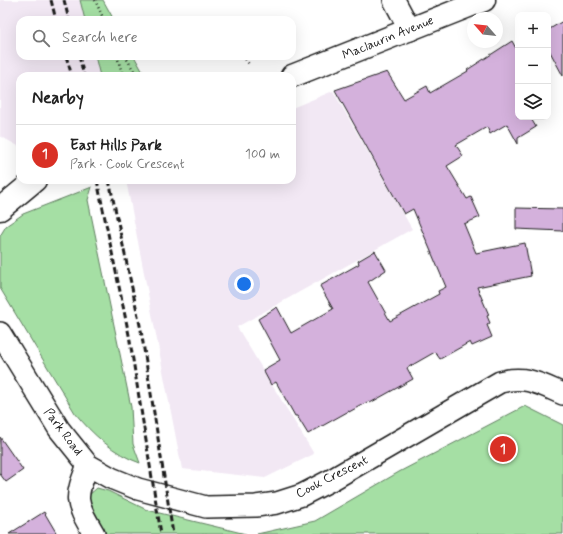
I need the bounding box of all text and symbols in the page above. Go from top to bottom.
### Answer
street label: Maclaurin Avenue [340,12,436,64]
north arrow [467,12,503,48]
map controls [515,12,551,120]
button: + [515,12,551,48]
search box [16,16,296,60]
icon: search [30,27,52,49]
text: Search here [62,28,138,48]
button: − [515,48,551,84]
button: layers [515,84,551,120]
text: Nearby [32,87,84,109]
text: East Hills Park [70,136,162,156]
text: 1 [42,146,48,163]
text: 100 m [245,146,280,163]
text: Park · Cook Crescent [70,156,185,173]
your location [234,274,254,294]
street label: Park Road [40,405,86,459]
pin: 1 [490,434,516,464]
street label: Cook Crescent [293,452,371,502]

